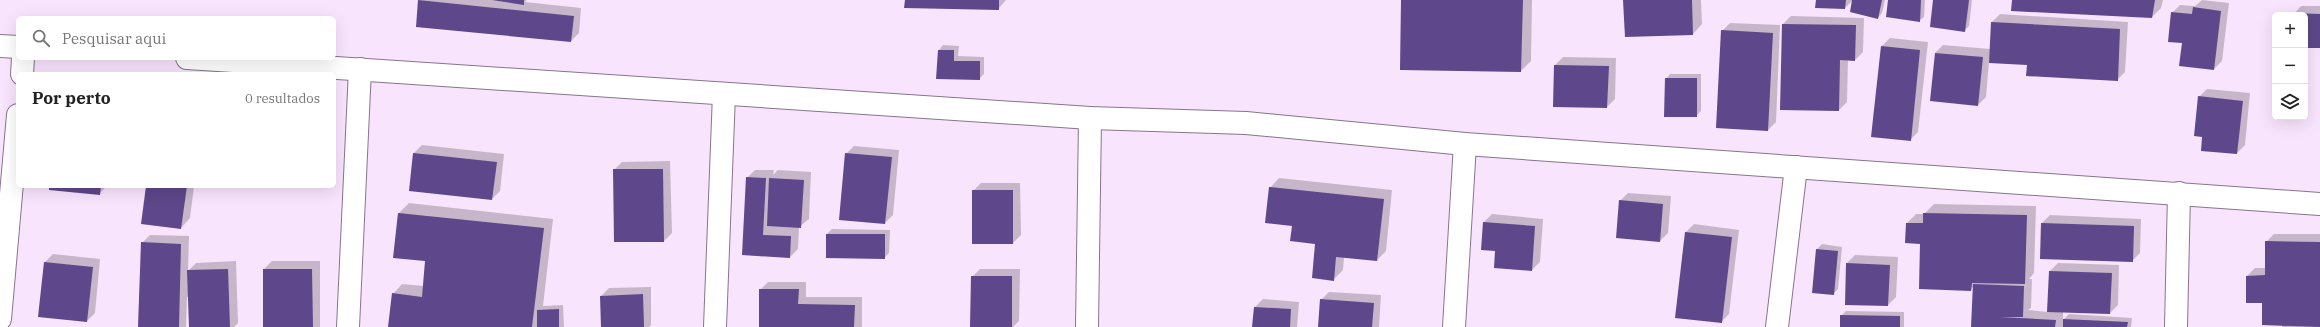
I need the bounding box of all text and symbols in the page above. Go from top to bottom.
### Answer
map controls [2272,12,2308,120]
button: + [2272,12,2308,48]
search box [16,16,336,60]
icon: search [30,27,52,49]
text: Pesquisar aqui [62,29,166,48]
button: − [2272,48,2308,84]
button: layers [2272,84,2308,120]
text: Por perto [32,87,111,109]
text: 0 resultados [245,90,320,107]

